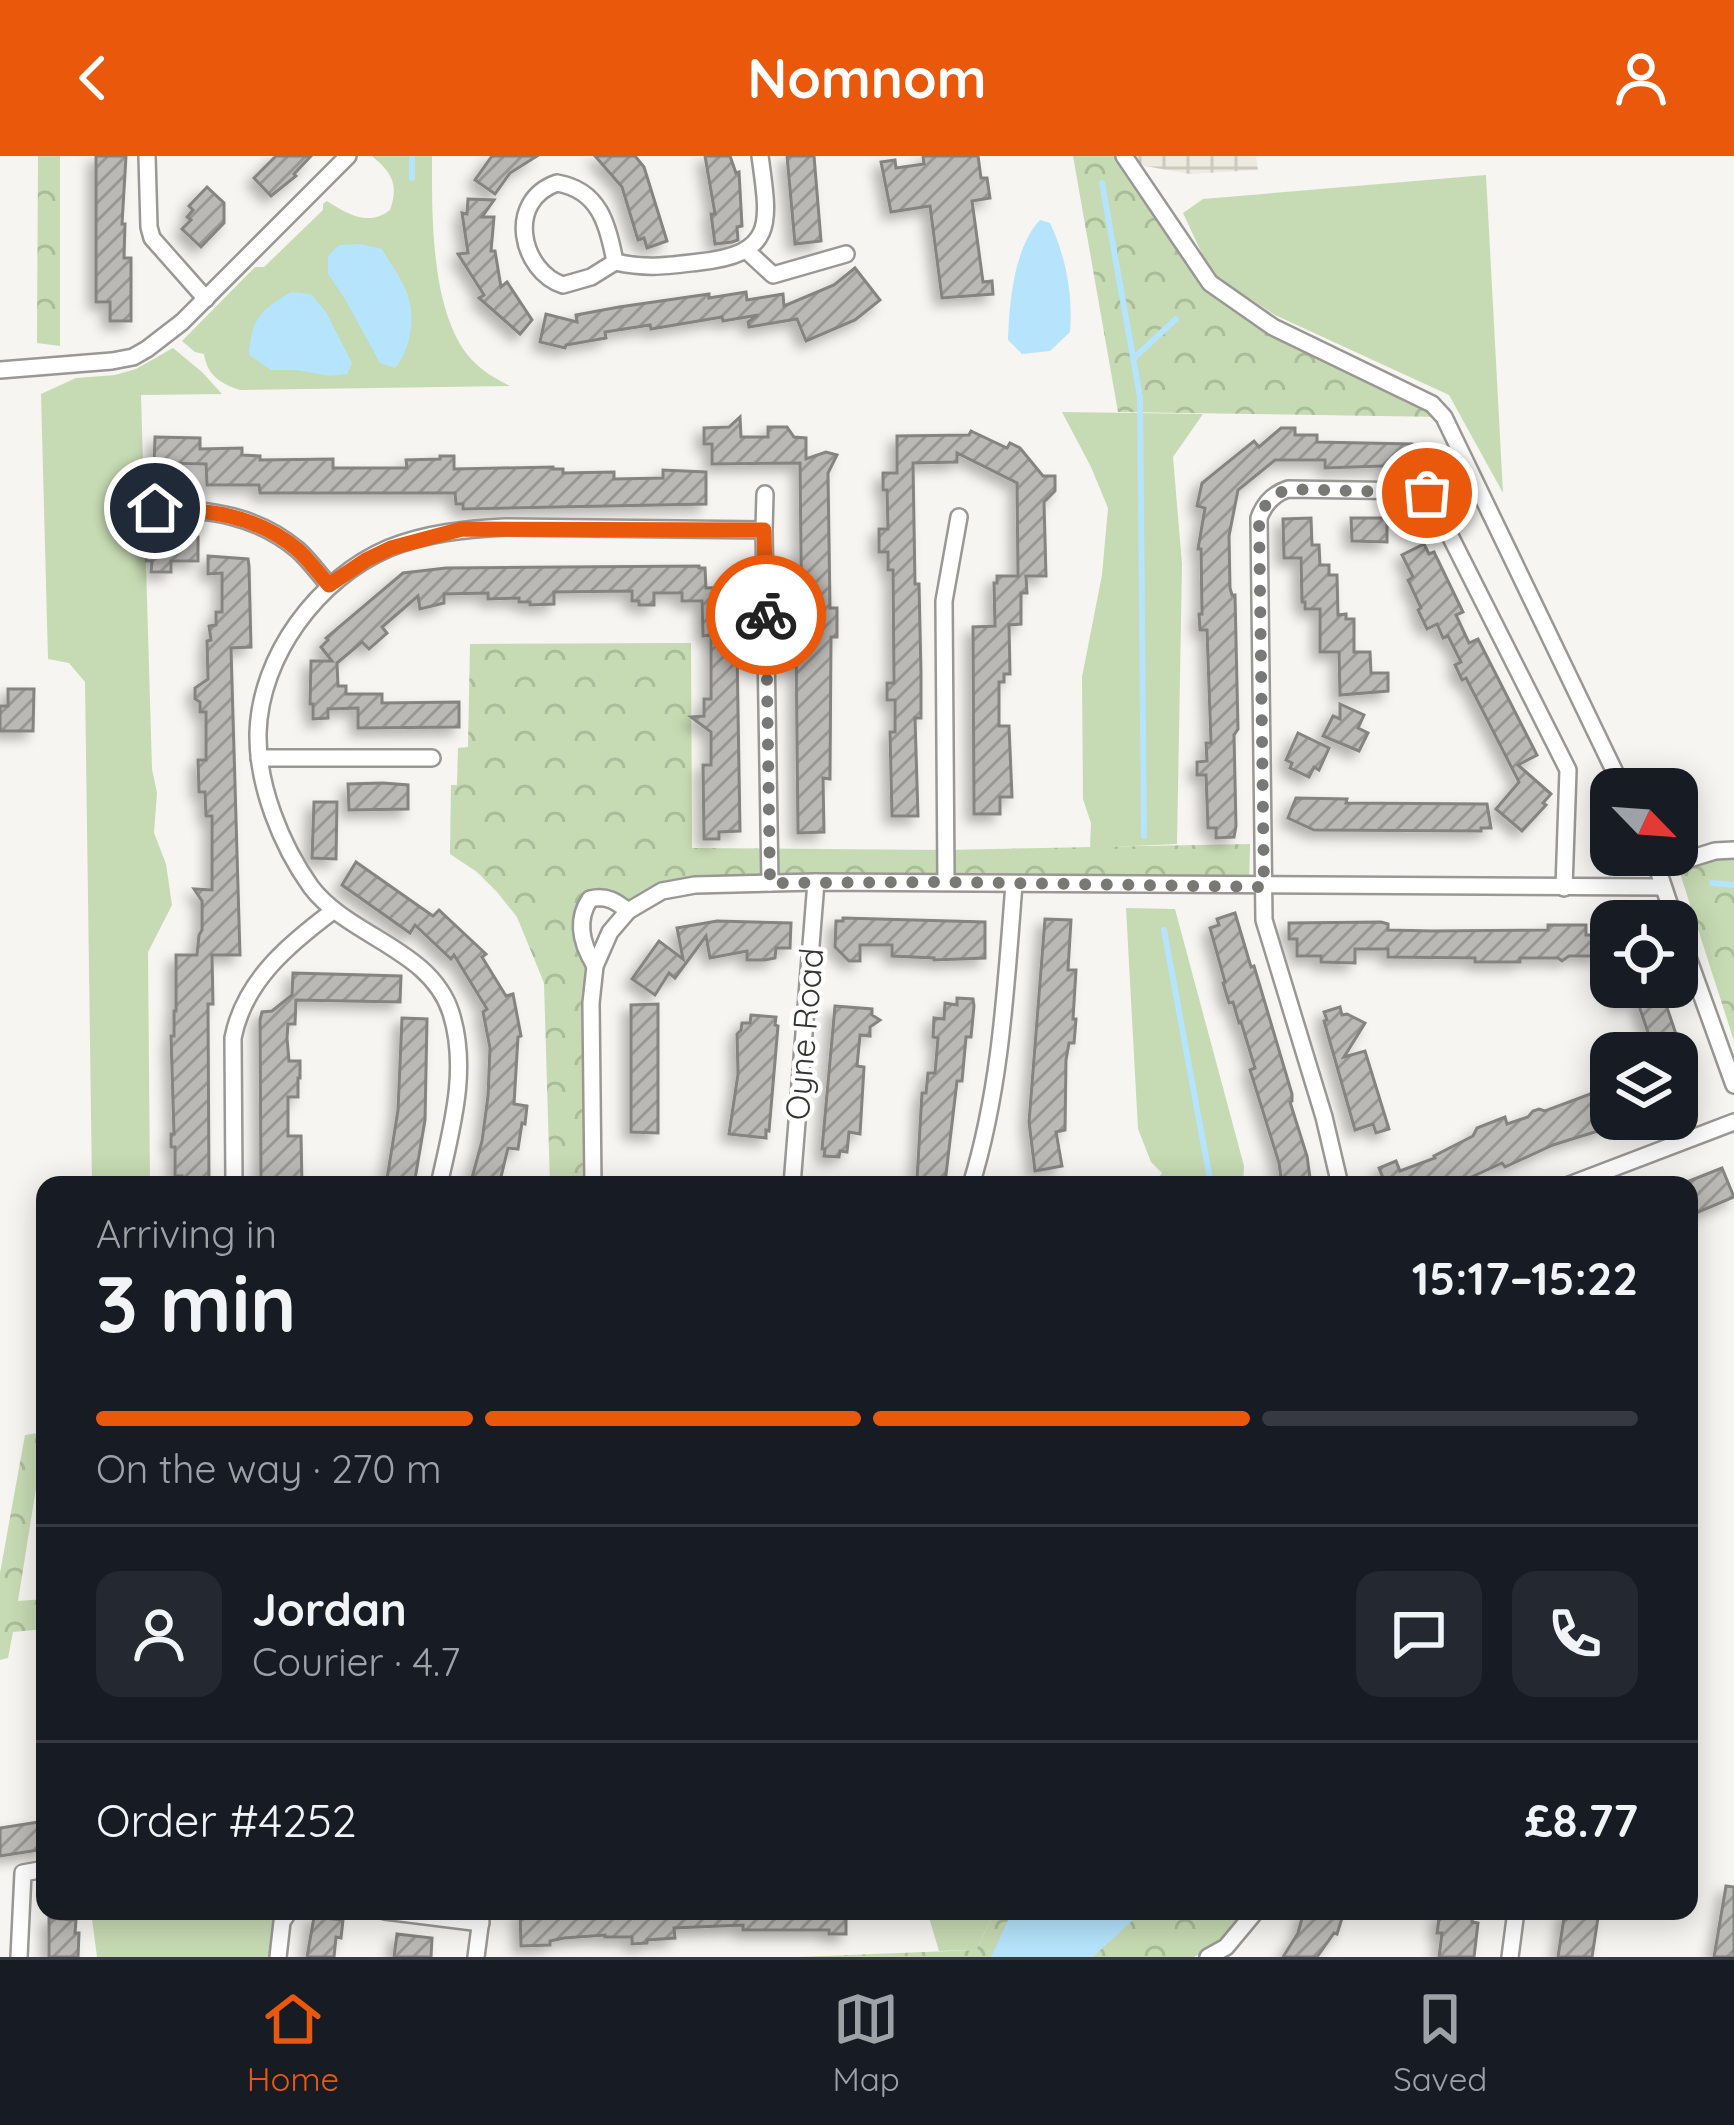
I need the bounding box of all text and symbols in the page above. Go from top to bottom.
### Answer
text: Nomnom [748,44,986,112]
icon: back [60,45,126,111]
icon: person [1608,45,1674,111]
pin [1376,442,1478,544]
pin [104,457,206,559]
icon: bag [1394,460,1460,526]
icon: home [122,475,188,541]
courier [706,555,826,675]
icon: bike [733,582,799,648]
north arrow [1590,768,1698,876]
map controls [1590,768,1698,1140]
button: locate [1590,900,1698,1008]
street label: Oyne Road [776,946,831,1122]
button: layers [1590,1032,1698,1140]
text: Arriving in [96,1209,277,1258]
text: 15:17–15:22 [1412,1250,1638,1306]
text: 3 min [96,1254,297,1352]
text: On the way · 270 m [96,1444,442,1493]
button: person [96,1571,222,1697]
button: chat [1356,1571,1482,1697]
button: phone [1512,1571,1638,1697]
text: Jordan [252,1581,407,1637]
text: Courier · 4.7 [252,1637,460,1686]
text: Order #4252 [96,1792,357,1848]
text: £8.77 [1525,1792,1638,1848]
tab: Home [247,1986,339,2099]
tab: Map [833,1986,900,2099]
tab: Saved [1393,1986,1487,2099]

